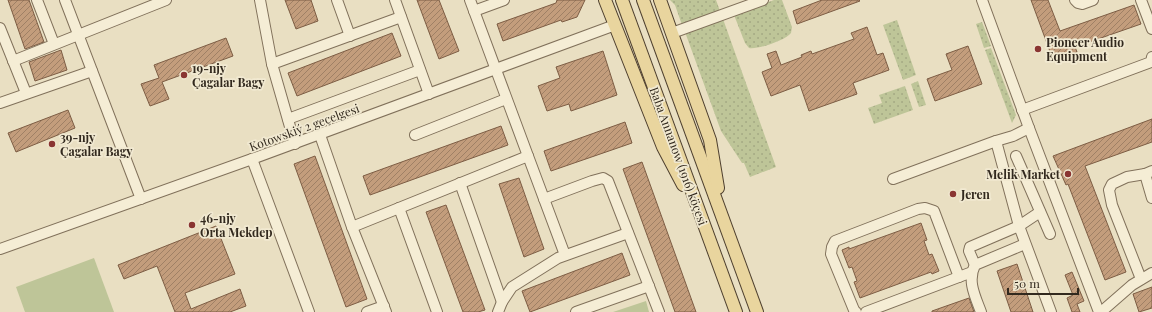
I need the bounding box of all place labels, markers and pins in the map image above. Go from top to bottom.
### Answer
place label: Pioneer Audio Equipment [1046,34,1124,64]
marker: Pioneer Audio Equipment [1033,44,1043,54]
place label: 19-njy Çagalar Bagy [192,60,265,90]
marker: 19-njy Çagalar Bagy [179,70,189,80]
place label: 39-njy Çagalar Bagy [60,129,133,159]
marker: 39-njy Çagalar Bagy [47,139,57,149]
place label: Melik Market [986,166,1061,182]
marker: Melik Market [1063,169,1073,179]
place label: Jeren [960,186,991,202]
marker: Jeren [948,189,958,199]
place label: 46-njy Orta Mekdep [200,210,272,240]
marker: 46-njy Orta Mekdep [187,220,197,230]

